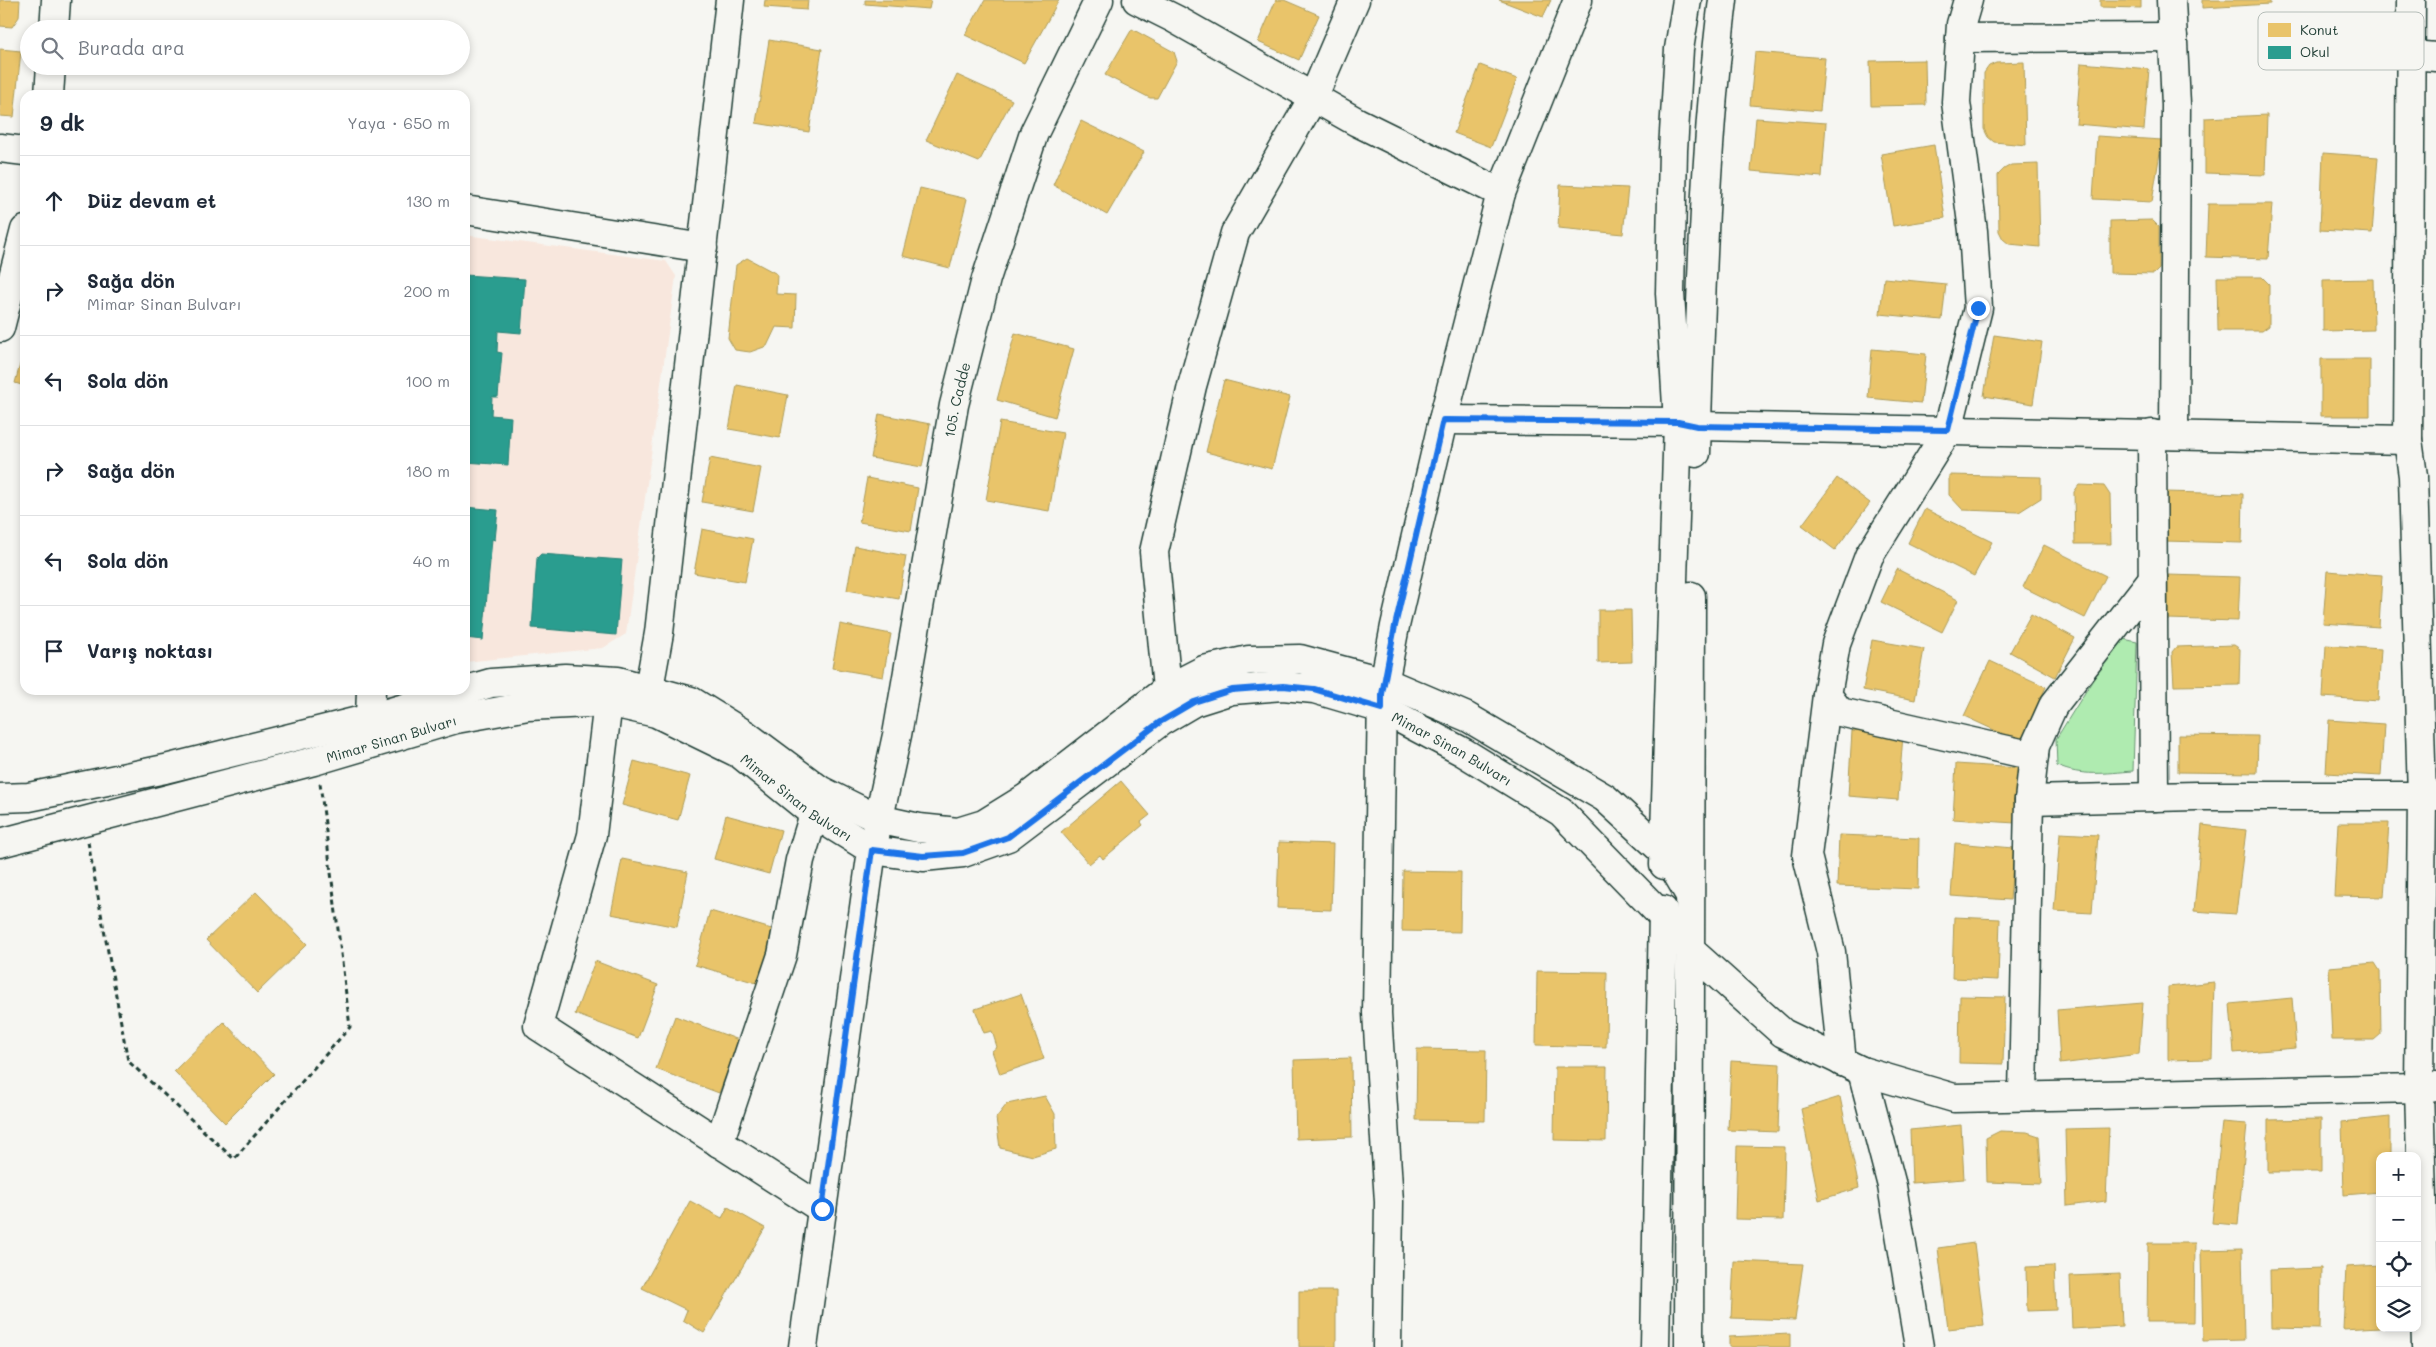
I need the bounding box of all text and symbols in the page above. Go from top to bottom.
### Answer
legend [2258,12,2424,70]
search box [20,20,470,75]
text: Konut [2300,20,2338,39]
icon: search [38,34,66,62]
text: Burada ara [78,35,185,60]
text: Okul [2300,42,2330,61]
text: 9 dk [40,109,85,136]
text: Yaya · 650 m [347,112,450,133]
icon: ahead [40,187,68,215]
text: Düz devam et [87,188,216,213]
text: 130 m [406,190,450,211]
text: Sağa dön [87,268,175,293]
icon: right [40,277,68,305]
text: 200 m [403,280,450,301]
text: Mimar Sinan Bulvarı [87,293,241,314]
route end [1967,297,1990,320]
street label: 105. Cadde [939,360,974,439]
icon: left [40,367,68,395]
text: Sola dön [87,368,169,393]
text: 100 m [405,370,450,391]
icon: right [40,457,68,485]
text: Sağa dön [87,458,175,483]
text: 180 m [405,460,450,481]
icon: left [40,547,68,575]
text: Sola dön [87,548,169,573]
text: 40 m [413,550,450,571]
icon: arrive [40,637,68,665]
text: Varış noktası [87,638,213,663]
street label: Mimar Sinan Bulvarı [1389,707,1516,790]
street label: Mimar Sinan Bulvarı [324,710,459,766]
street label: Mimar Sinan Bulvarı [737,749,856,845]
map controls [2376,1152,2421,1332]
button: + [2376,1152,2421,1197]
button: − [2376,1197,2421,1242]
route start [811,1198,834,1221]
button: locate [2376,1242,2421,1287]
button: layers [2376,1287,2421,1332]

